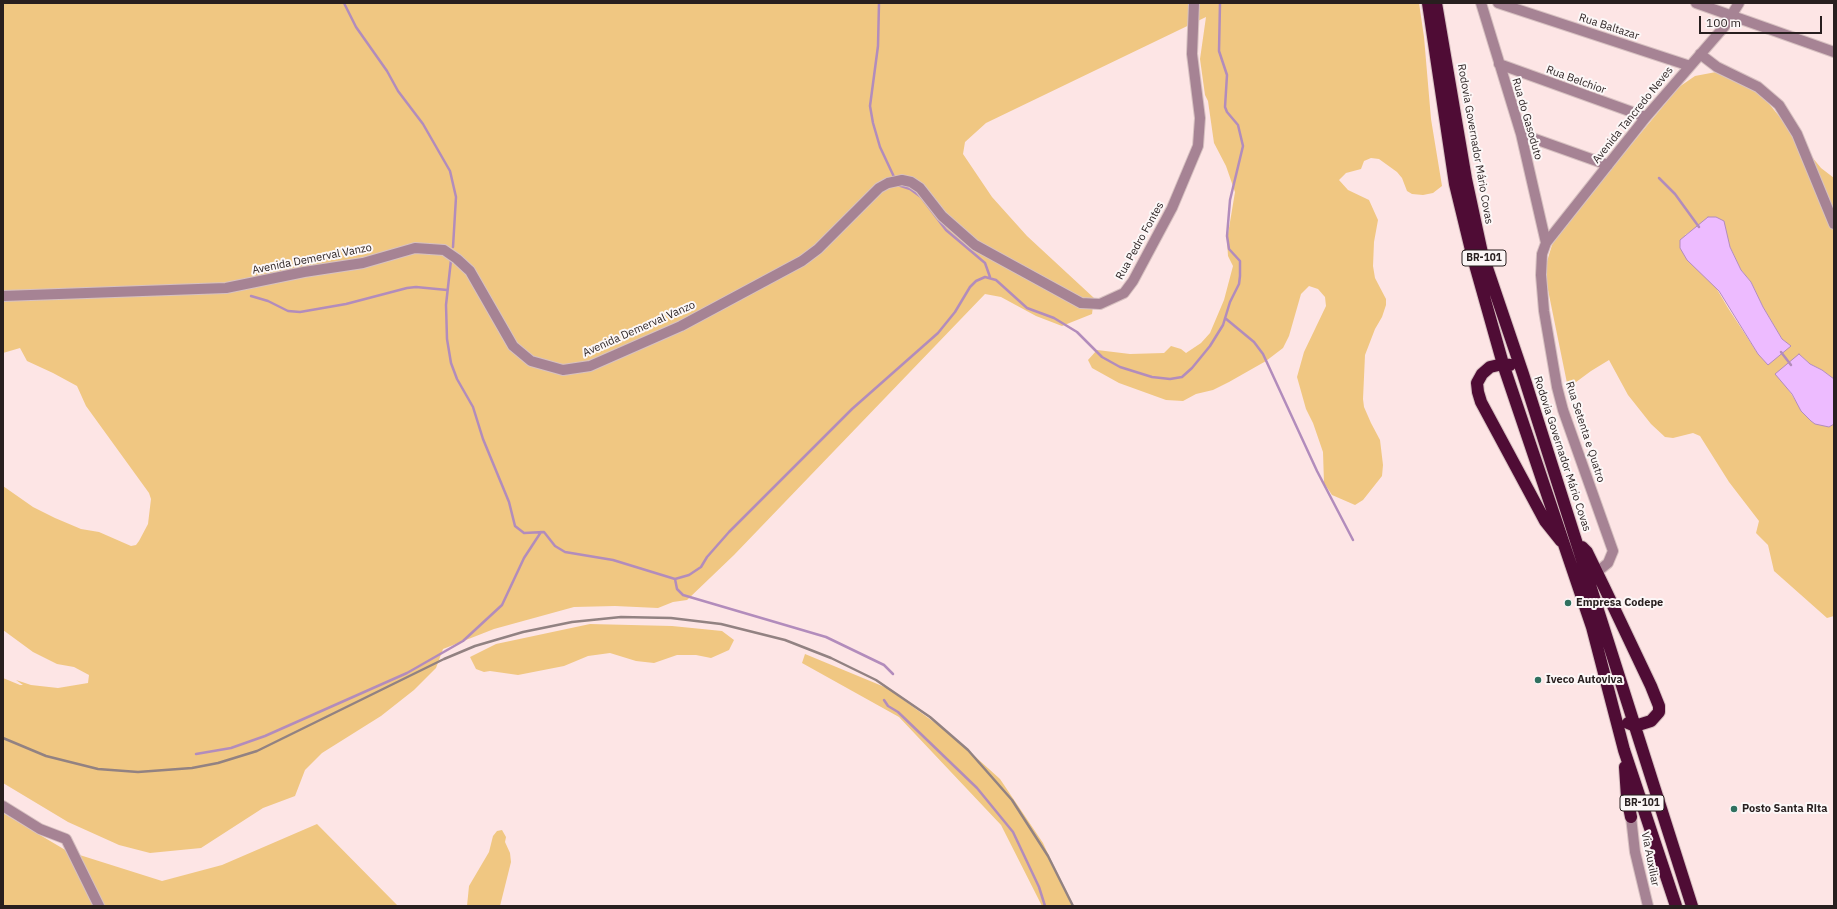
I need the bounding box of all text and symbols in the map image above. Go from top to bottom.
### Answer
scale bar [1701,8,1824,34]
street label: Rua Baltazar [1577,11,1641,43]
text: 100 m [1706,15,1741,30]
street label: Rodovia Governador Mário Covas [1454,63,1496,225]
street label: Rua Belchior [1544,63,1608,97]
street label: Avenida Tancredo Neves [1590,64,1676,166]
street label: Rua do Gasoduto [1509,77,1545,161]
street label: Rua Pedro Fontes [1113,200,1167,282]
street label: Avenida Demerval Vanzo [251,241,373,277]
road number: BR-101 [1462,250,1506,266]
street label: Avenida Demerval Vanzo [581,298,697,360]
street label: Rodovia Governador Mário Covas [1531,375,1593,533]
street label: Rua Setenta e Quatro [1562,380,1608,484]
place label: Empresa Codepe [1576,596,1663,610]
marker: Empresa Codepe [1563,598,1573,608]
place label: Iveco Autoviva [1546,673,1623,687]
marker: Iveco Autoviva [1533,675,1543,685]
road number: BR-101 [1620,795,1664,811]
place label: Posto Santa Rita [1742,802,1827,816]
marker: Posto Santa Rita [1729,804,1739,814]
street label: Via Auxiliar [1638,831,1662,887]

